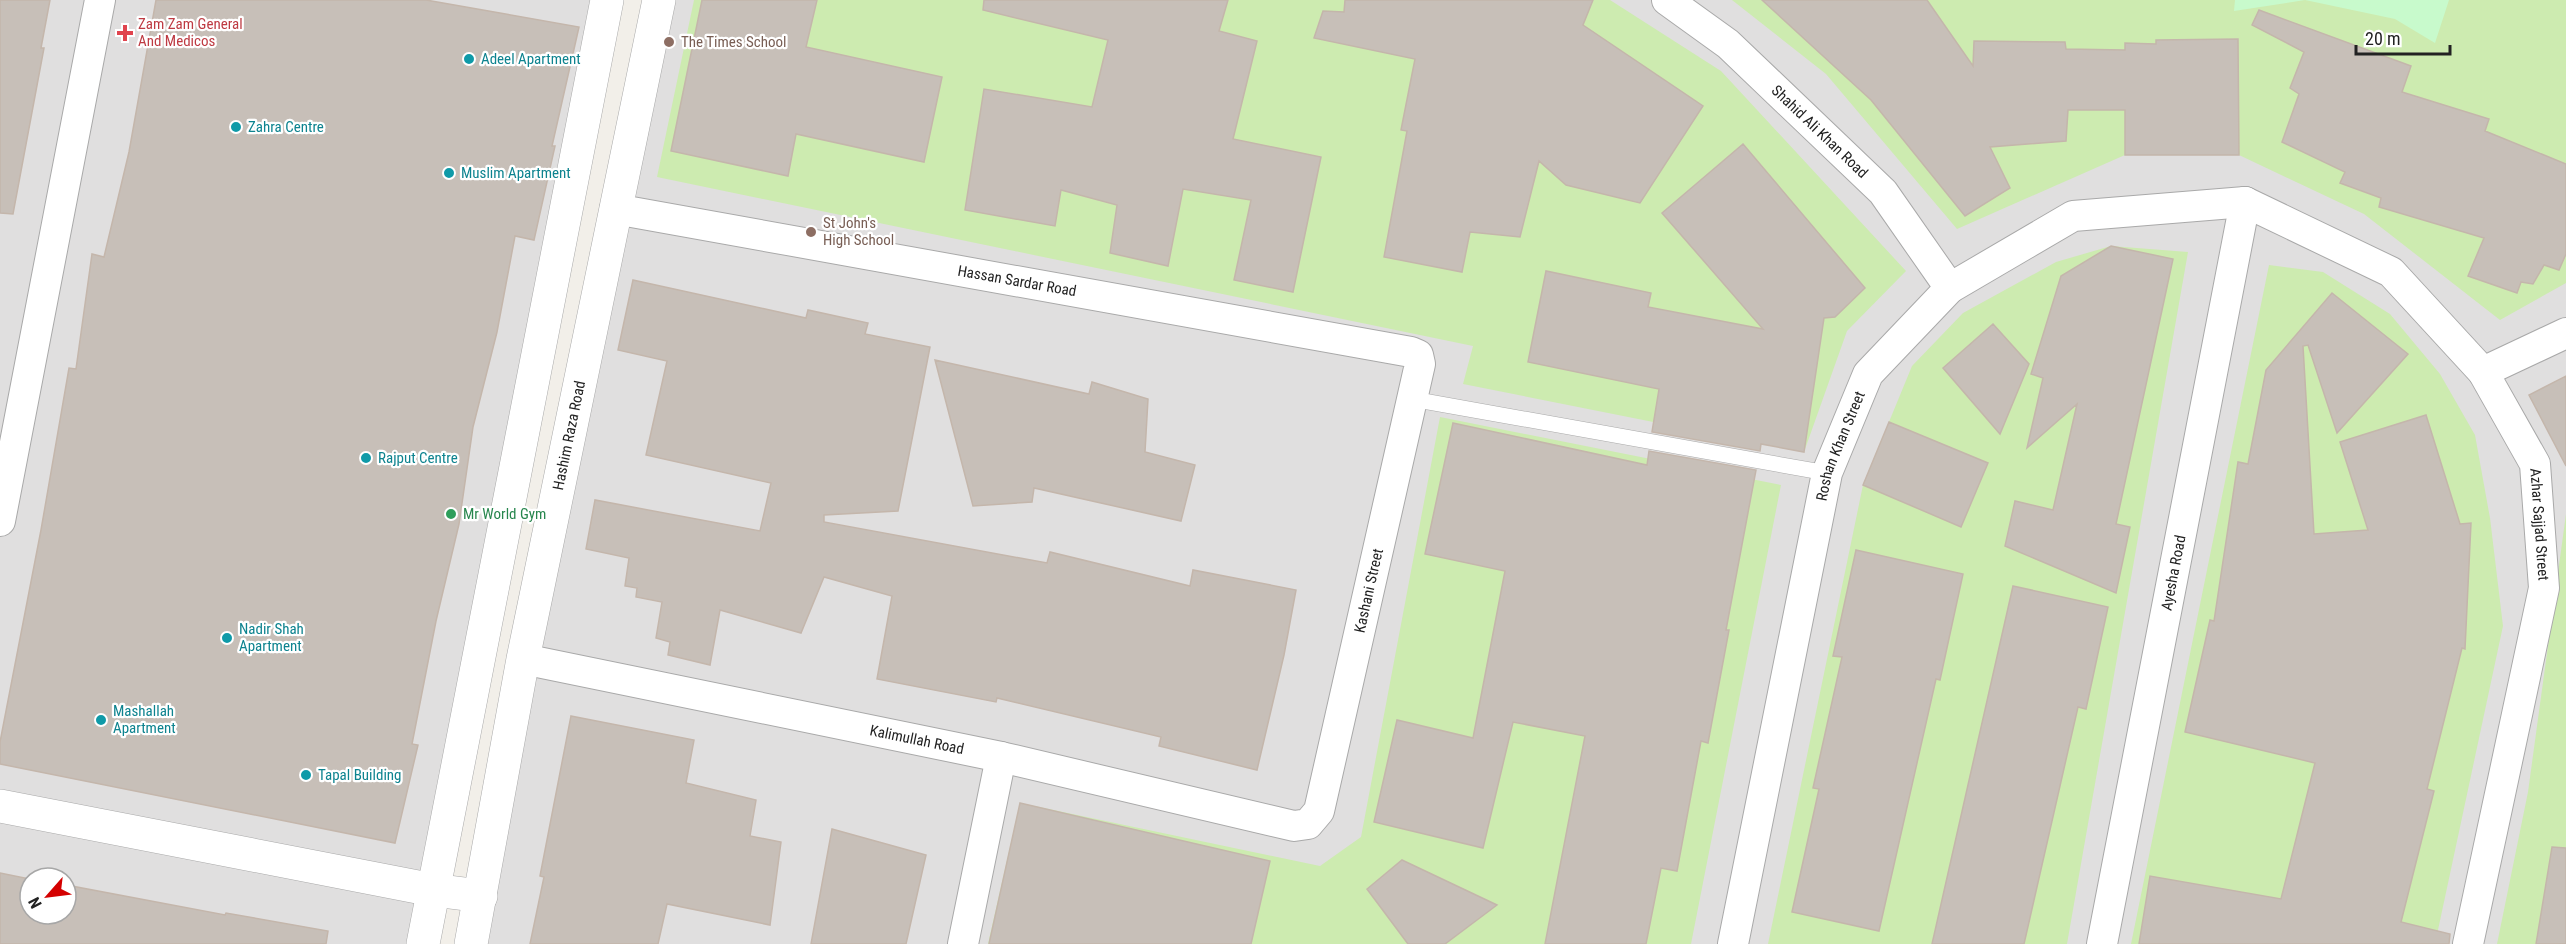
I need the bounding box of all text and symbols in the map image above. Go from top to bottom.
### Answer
place label: Zam Zam General And Medicos [138,15,243,50]
scale bar [2356,18,2450,56]
marker: Zam Zam General And Medicos [116,24,134,42]
text: 20 m [2365,28,2400,49]
place label: The Times School [681,33,787,51]
marker: The Times School [662,35,676,49]
place label: Adeel Apartment [481,50,581,68]
marker: Adeel Apartment [462,52,476,66]
street label: Shahid Ali Khan Road [1768,81,1872,182]
place label: Zahra Centre [248,118,324,136]
marker: Zahra Centre [229,120,243,134]
place label: Muslim Apartment [461,164,571,182]
marker: Muslim Apartment [442,166,456,180]
place label: St John's High School [823,214,894,249]
marker: St John's High School [804,225,818,239]
street label: Hassan Sardar Road [956,262,1078,300]
street label: Hashim Raza Road [549,379,589,492]
street label: Roshan Khan Street [1813,389,1869,503]
place label: Rajput Centre [378,449,458,467]
marker: Rajput Centre [359,451,373,465]
street label: Azhar Sajjad Street [2526,467,2552,581]
place label: Mr World Gym [463,505,546,523]
marker: Mr World Gym [444,507,458,521]
street label: Ayesha Road [2157,534,2190,612]
street label: Kashani Street [1351,547,1387,635]
place label: Nadir Shah Apartment [239,620,304,655]
marker: Nadir Shah Apartment [220,631,234,645]
place label: Mashallah Apartment [113,702,176,737]
marker: Mashallah Apartment [94,713,108,727]
street label: Kalimullah Road [868,721,966,758]
place label: Tapal Building [318,766,402,784]
marker: Tapal Building [299,768,313,782]
north arrow [18,866,78,926]
text: N [25,894,46,912]

